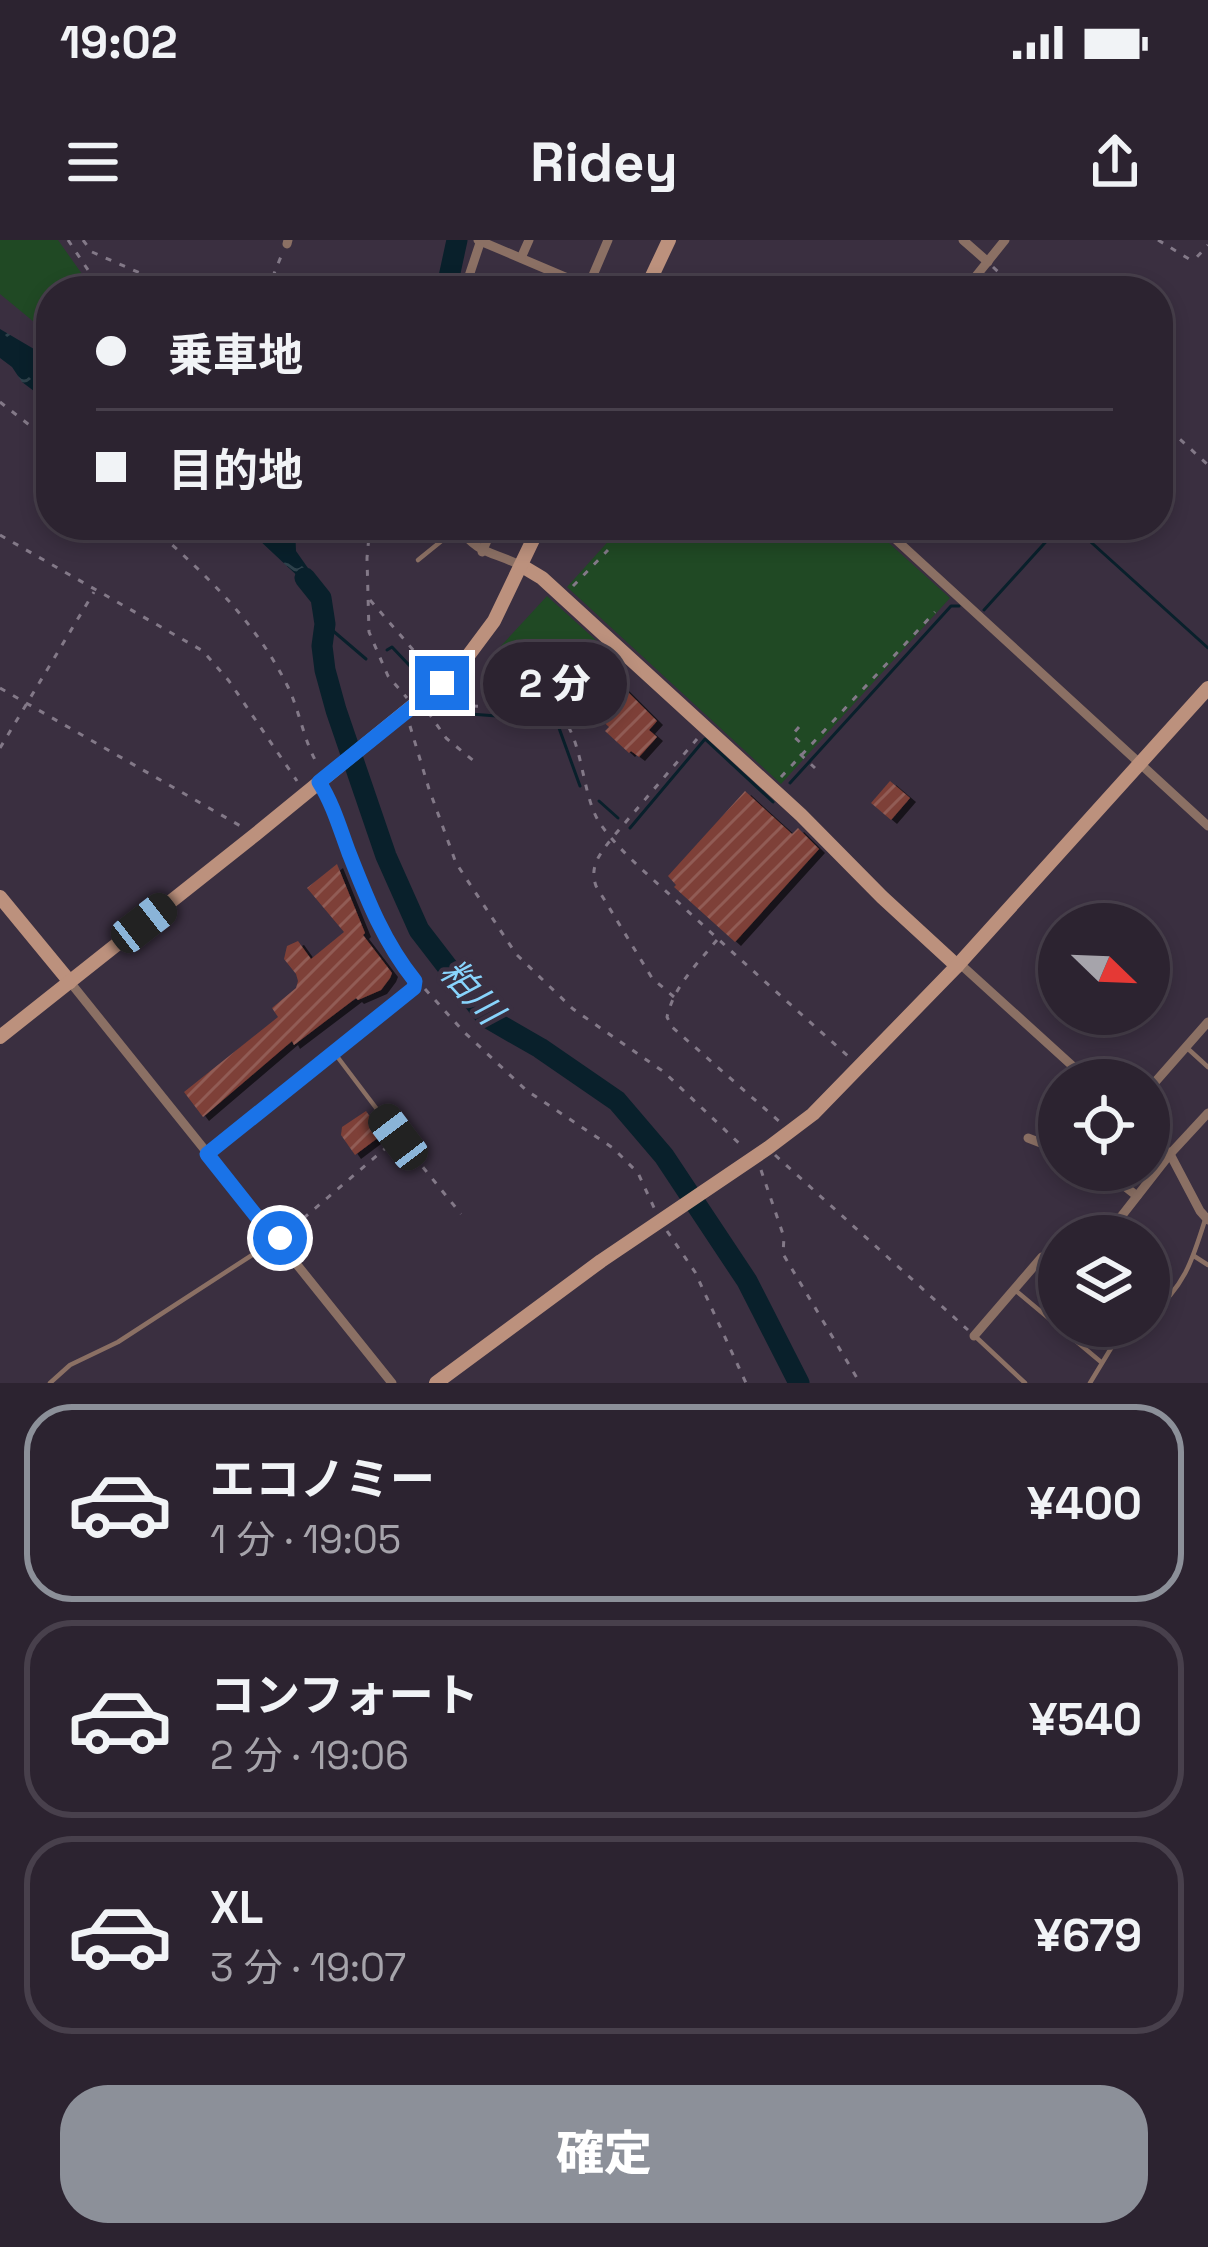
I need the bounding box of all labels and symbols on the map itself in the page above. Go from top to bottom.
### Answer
callout: 2 分 [484,641,628,725]
route end [415,656,469,710]
car [105,887,183,959]
north arrow [1038,903,1170,1035]
water label: 粕川 [430,950,515,1037]
car [362,1097,434,1177]
route start [253,1211,307,1265]

